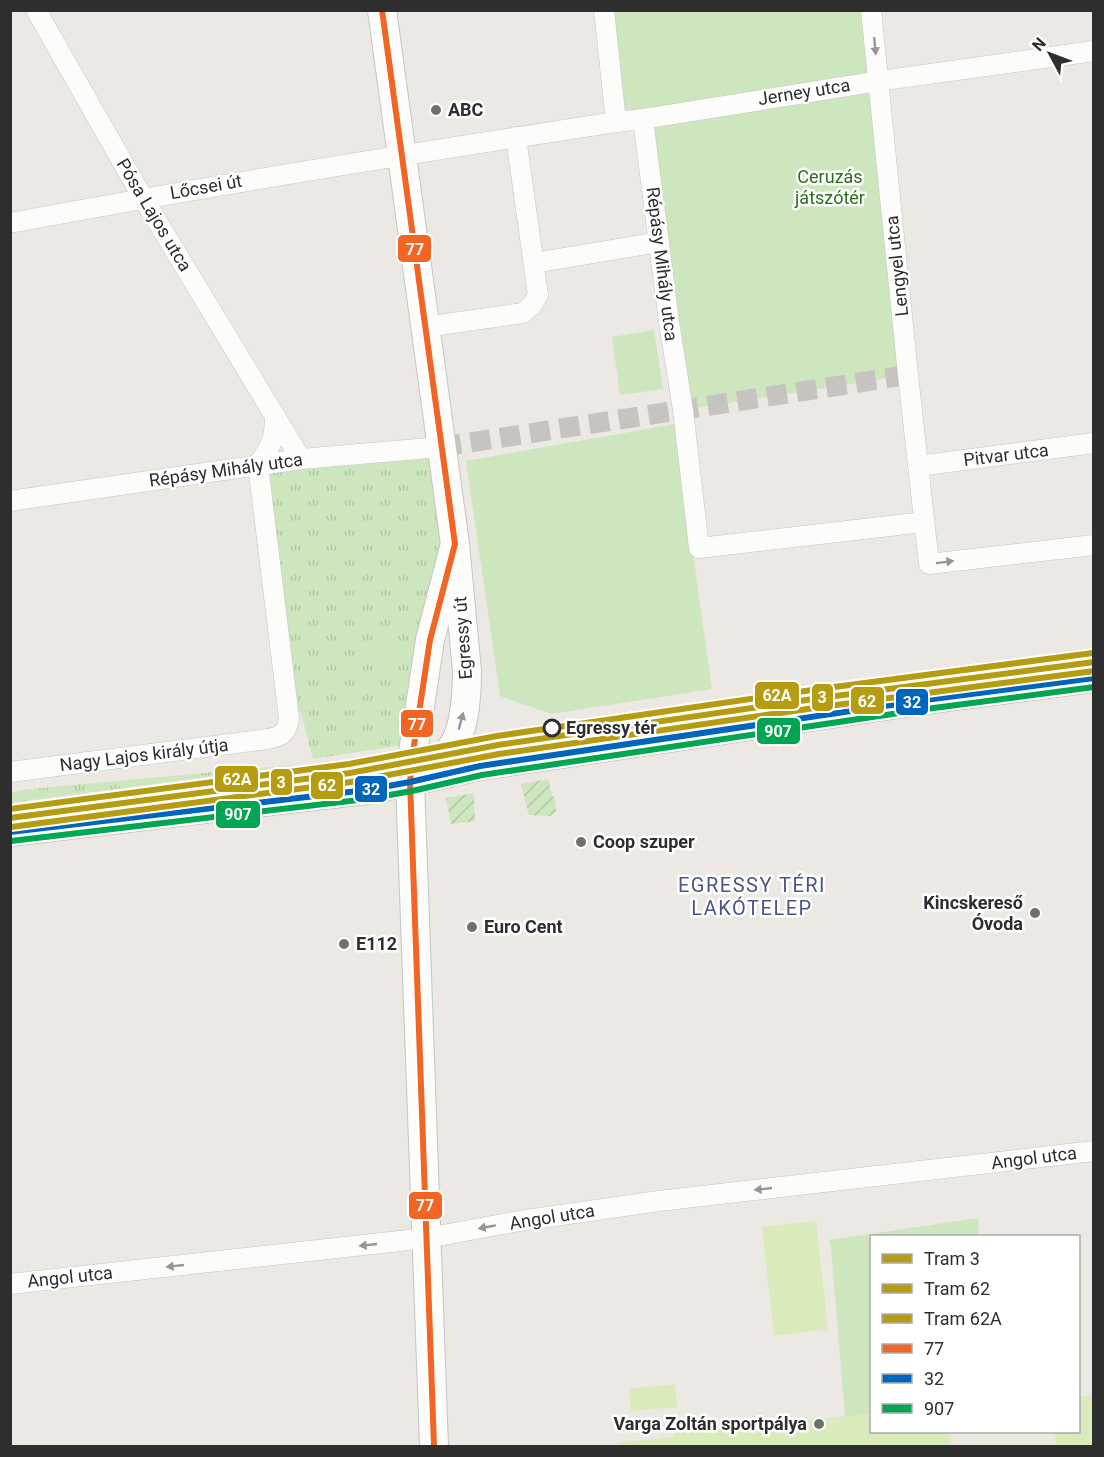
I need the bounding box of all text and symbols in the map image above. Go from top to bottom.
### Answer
north arrow [1020,24,1080,84]
text: N [1028,34,1050,55]
one-way arrow [870,36,880,55]
street label: Jerney utca [756,74,851,109]
place label: ABC [448,99,484,120]
marker: ABC [429,103,443,117]
street label: Pósa Lajos utca [112,155,196,275]
park label: Ceruzás játszótér [794,166,865,208]
street label: Lőcsei út [168,170,244,203]
street label: Répásy Mihály utca [643,186,682,342]
street label: Lengyel utca [881,215,912,317]
line badge: 77 [397,234,432,263]
text: 77 [406,240,424,259]
street label: Pitvar utca [962,439,1050,470]
street label: Répásy Mihály utca [148,448,304,491]
one-way arrow [935,558,954,567]
street label: Egressy út [449,596,476,680]
line badge: 62A [754,681,800,710]
line badge: 3 [811,683,834,712]
text: 62A [762,686,792,705]
line badge: 62 [850,686,885,715]
text: 3 [817,688,827,707]
line badge: 32 [895,688,929,716]
text: 62 [858,692,876,711]
text: 32 [903,693,921,712]
line badge: 77 [400,709,434,738]
one-way arrow [457,712,467,730]
text: 77 [408,715,426,734]
place label: Egressy tér [566,717,657,738]
line badge: 907 [756,717,801,745]
marker: Egressy tér [543,719,561,737]
text: 907 [764,722,792,741]
street label: Nagy Lajos király útja [58,734,230,775]
line badge: 62A [214,765,259,793]
line badge: 3 [270,768,293,796]
text: 62A [222,770,252,789]
line badge: 62 [310,771,344,800]
text: 3 [276,773,286,792]
line badge: 32 [354,775,388,803]
text: 62 [318,776,336,795]
text: 32 [362,780,380,799]
line badge: 907 [215,800,261,829]
text: 907 [224,805,252,824]
place label: Coop szuper [593,831,695,852]
marker: Coop szuper [574,835,588,849]
district label: EGRESSY TÉRI LAKÓTELEP [678,873,826,920]
place label: Kincskereső Óvoda [923,892,1023,934]
marker: Kincskereső Óvoda [1028,906,1042,920]
place label: Euro Cent [484,916,563,937]
marker: Euro Cent [465,920,479,934]
place label: E112 [356,933,397,954]
marker: E112 [337,937,351,951]
street label: Angol utca [990,1142,1078,1173]
one-way arrow [754,1184,773,1193]
line badge: 77 [408,1191,443,1220]
text: 77 [416,1196,434,1215]
street label: Angol utca [508,1199,596,1234]
one-way arrow [477,1223,496,1232]
legend [870,1235,1080,1433]
one-way arrow [359,1240,378,1250]
text: Tram 3 [924,1248,980,1269]
one-way arrow [165,1261,184,1271]
street label: Angol utca [26,1262,114,1291]
text: Tram 62 [924,1278,990,1299]
text: Tram 62A [924,1308,1002,1329]
text: 77 [924,1338,944,1359]
text: 32 [924,1368,944,1389]
text: 907 [924,1398,954,1419]
place label: Varga Zoltán sportpálya [614,1413,807,1434]
marker: Varga Zoltán sportpálya [812,1417,826,1431]

